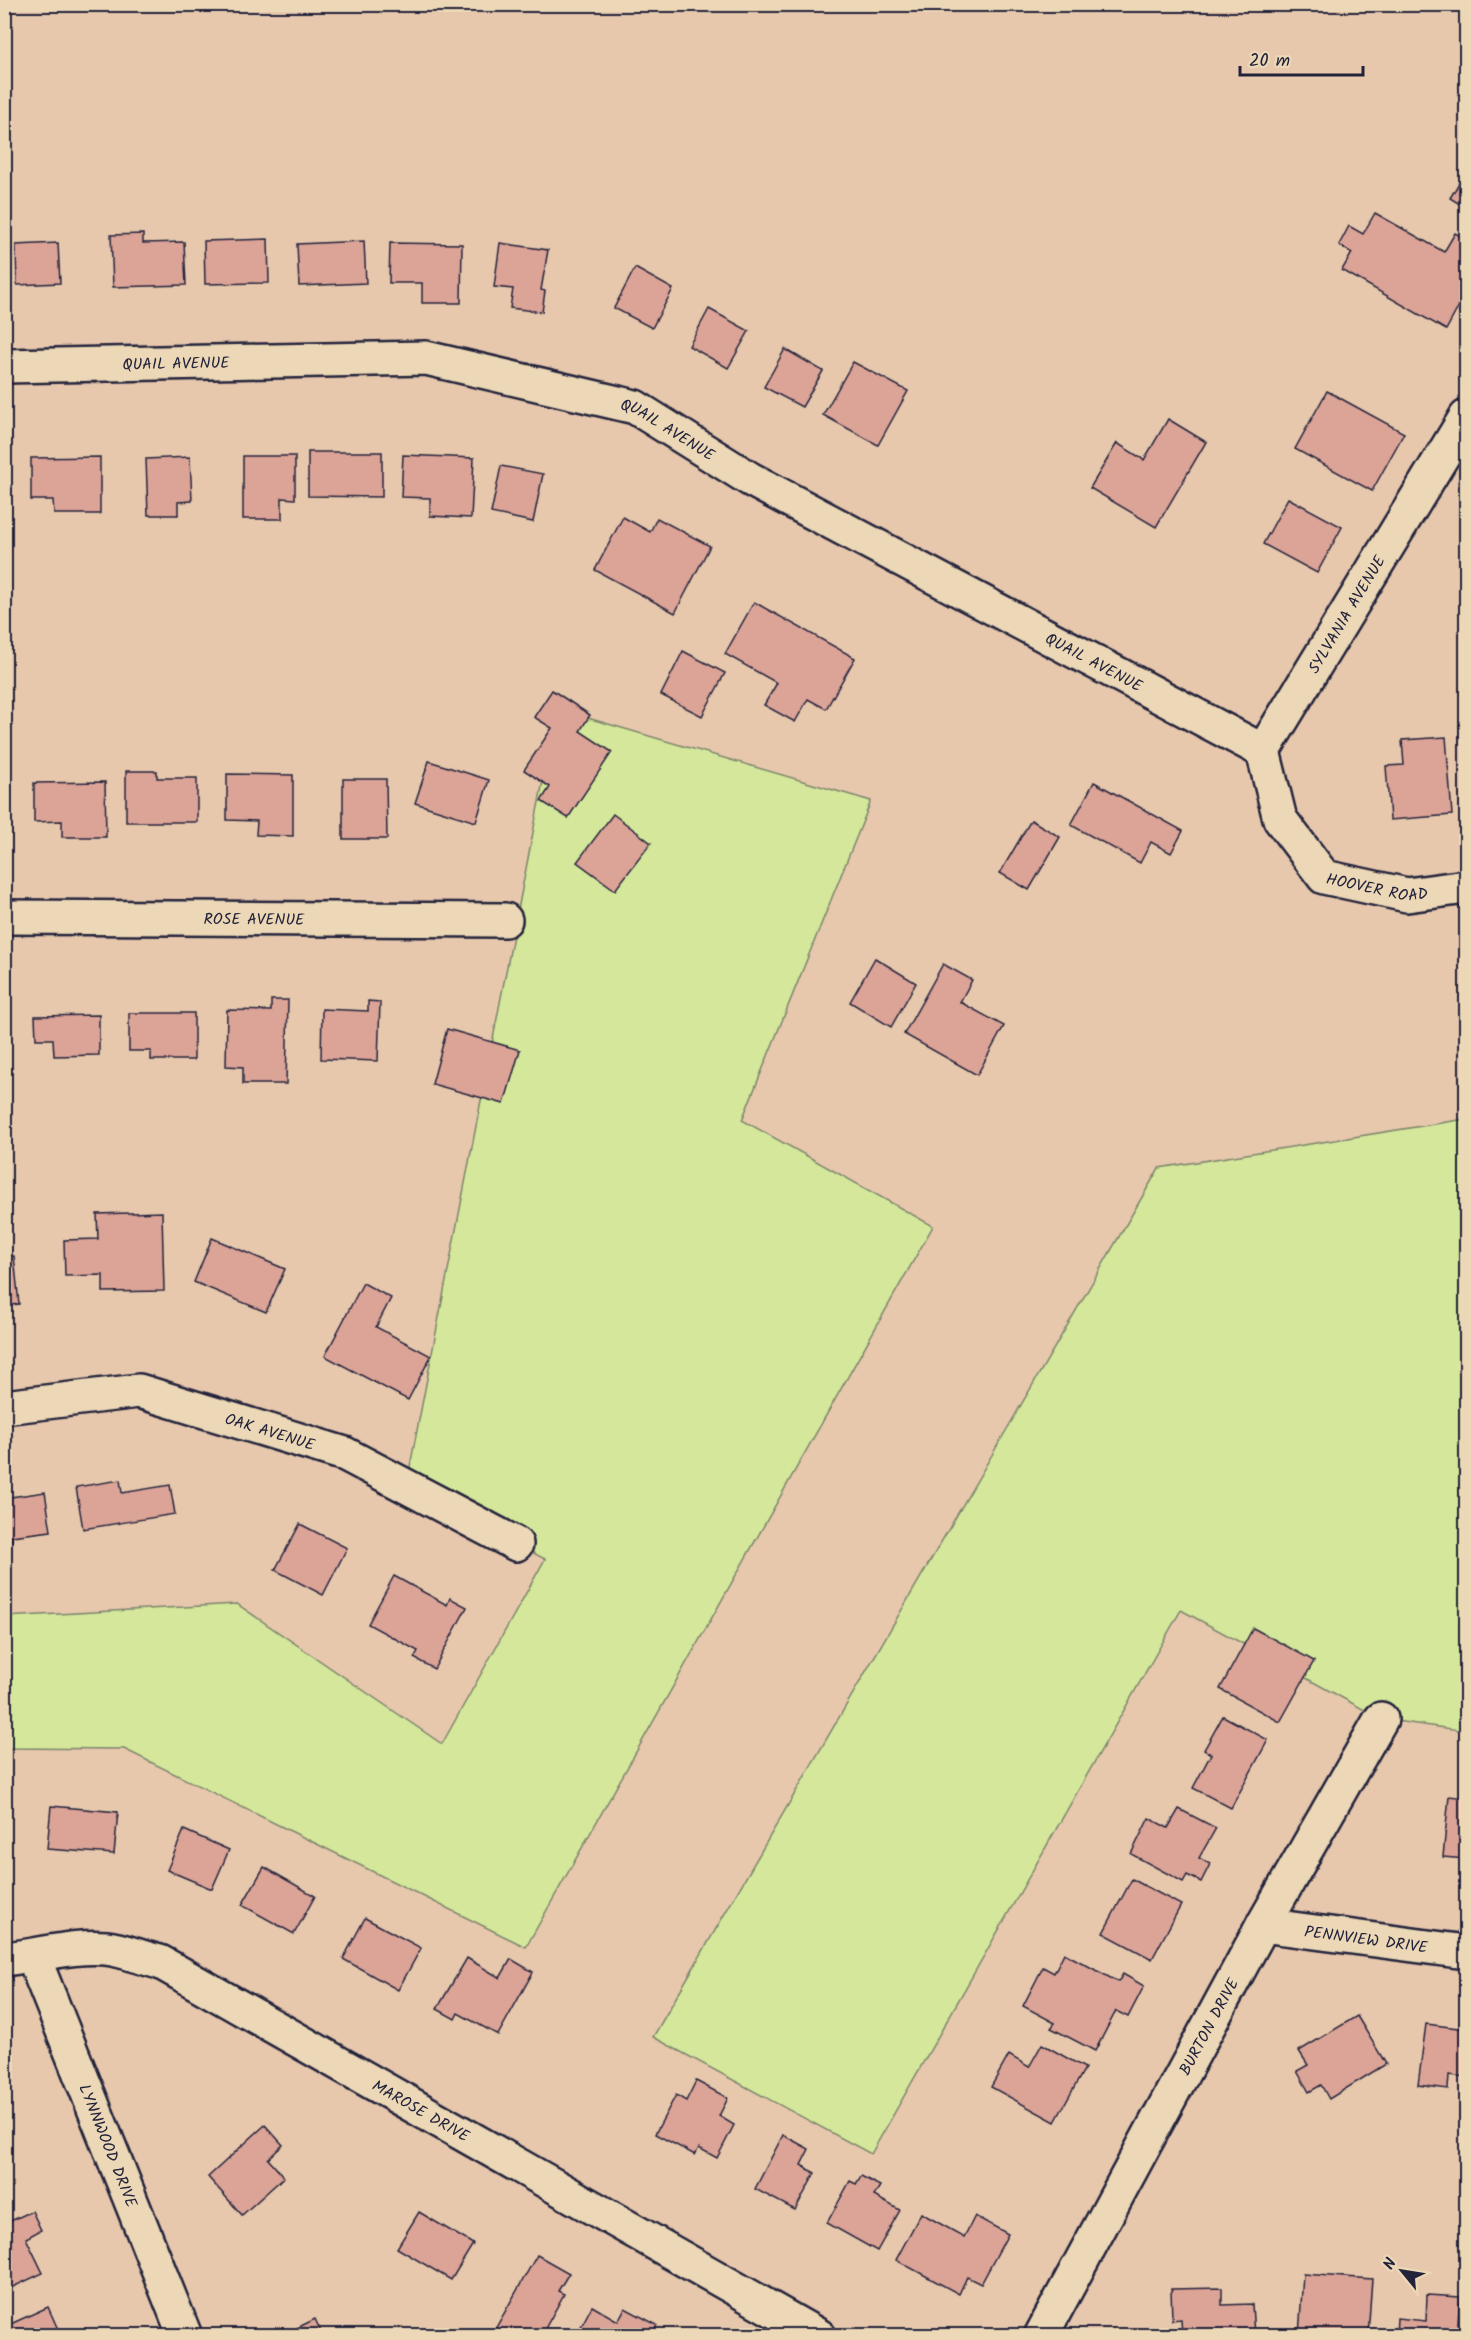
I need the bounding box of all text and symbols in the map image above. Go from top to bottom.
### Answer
scale bar [1240,39,1363,77]
text: 20 m [1249,47,1290,76]
street label: QUAIL AVENUE [122,351,230,378]
street label: QUAIL AVENUE [618,393,720,468]
street label: SYLVANIA AVENUE [1302,550,1393,679]
street label: QUAIL AVENUE [1040,627,1147,699]
street label: HOOVER ROAD [1324,867,1430,909]
street label: ROSE AVENUE [203,907,305,933]
street label: OAK AVENUE [222,1407,318,1458]
street label: PENNVIEW DRIVE [1303,1920,1430,1961]
street label: BURTON DRIVE [1173,1973,1246,2080]
street label: MAROSE DRIVE [367,2074,474,2149]
street label: LYNNWOOD DRIVE [71,2080,144,2212]
north arrow [1372,2241,1432,2301]
text: N [1377,2254,1404,2275]

